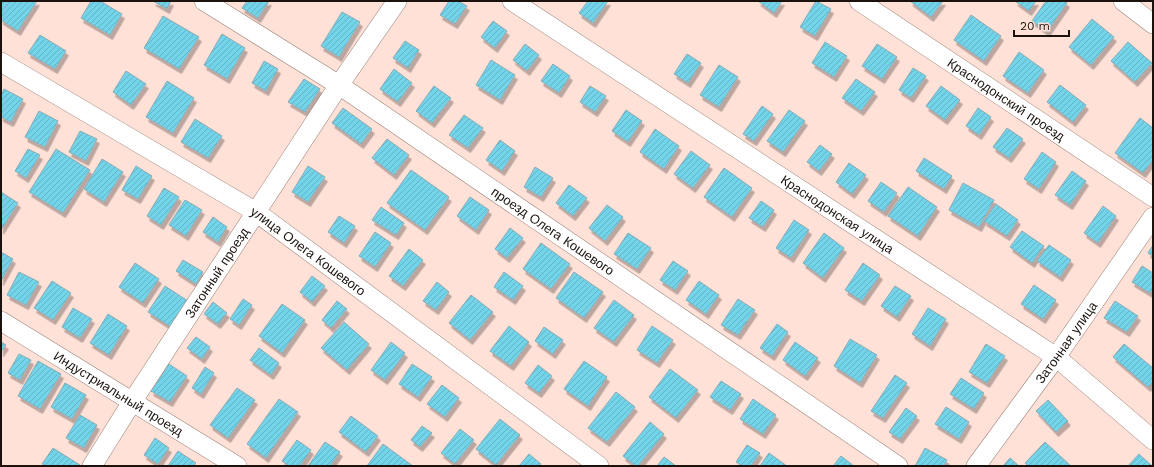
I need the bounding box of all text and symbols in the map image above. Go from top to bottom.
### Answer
scale bar [1014,12,1069,38]
text: 20 m [1020,19,1050,33]
street label: Краснодонский проезд [945,55,1068,144]
street label: Краснодонская улица [778,172,897,257]
street label: проезд Олега Кошевого [488,184,617,278]
street label: улица Олега Кошевого [248,204,369,299]
street label: Затонный проезд [182,224,252,321]
street label: Затонная улица [1032,298,1101,386]
street label: Индустриальный проезд [51,348,186,439]

